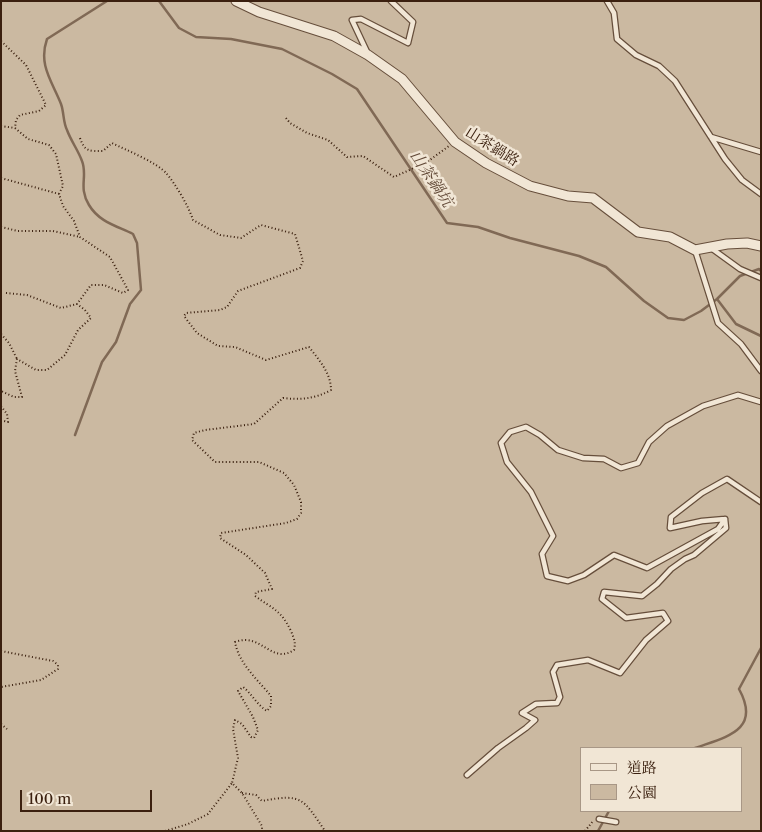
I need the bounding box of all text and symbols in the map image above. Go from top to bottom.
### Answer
street label: 山茶鍋路 [462,123,522,171]
water label: 山茶鍋坑 [405,147,457,211]
legend [580,747,742,812]
text: 道路 [627,758,657,777]
scale bar [22,780,155,812]
text: 公園 [627,783,657,802]
text: 100 m [28,789,71,808]

